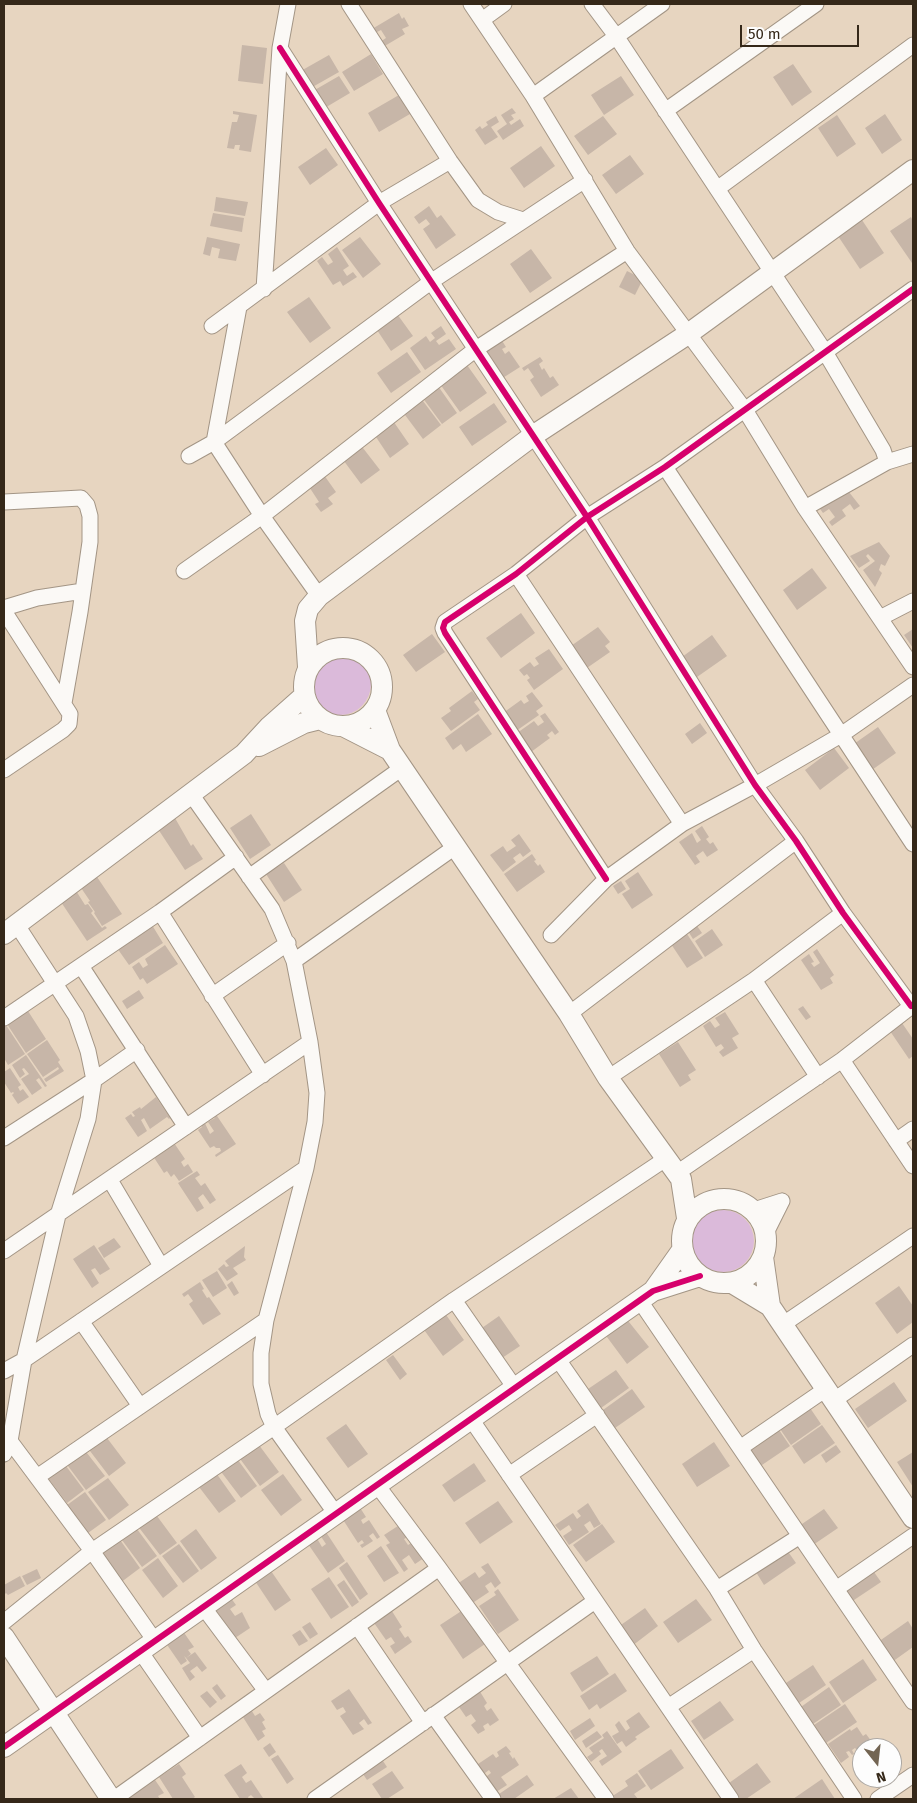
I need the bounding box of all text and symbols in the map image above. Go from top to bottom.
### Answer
scale bar [742,15,861,47]
text: 50 m [748,25,781,43]
north arrow [852,1738,902,1788]
text: N [874,1767,888,1786]

